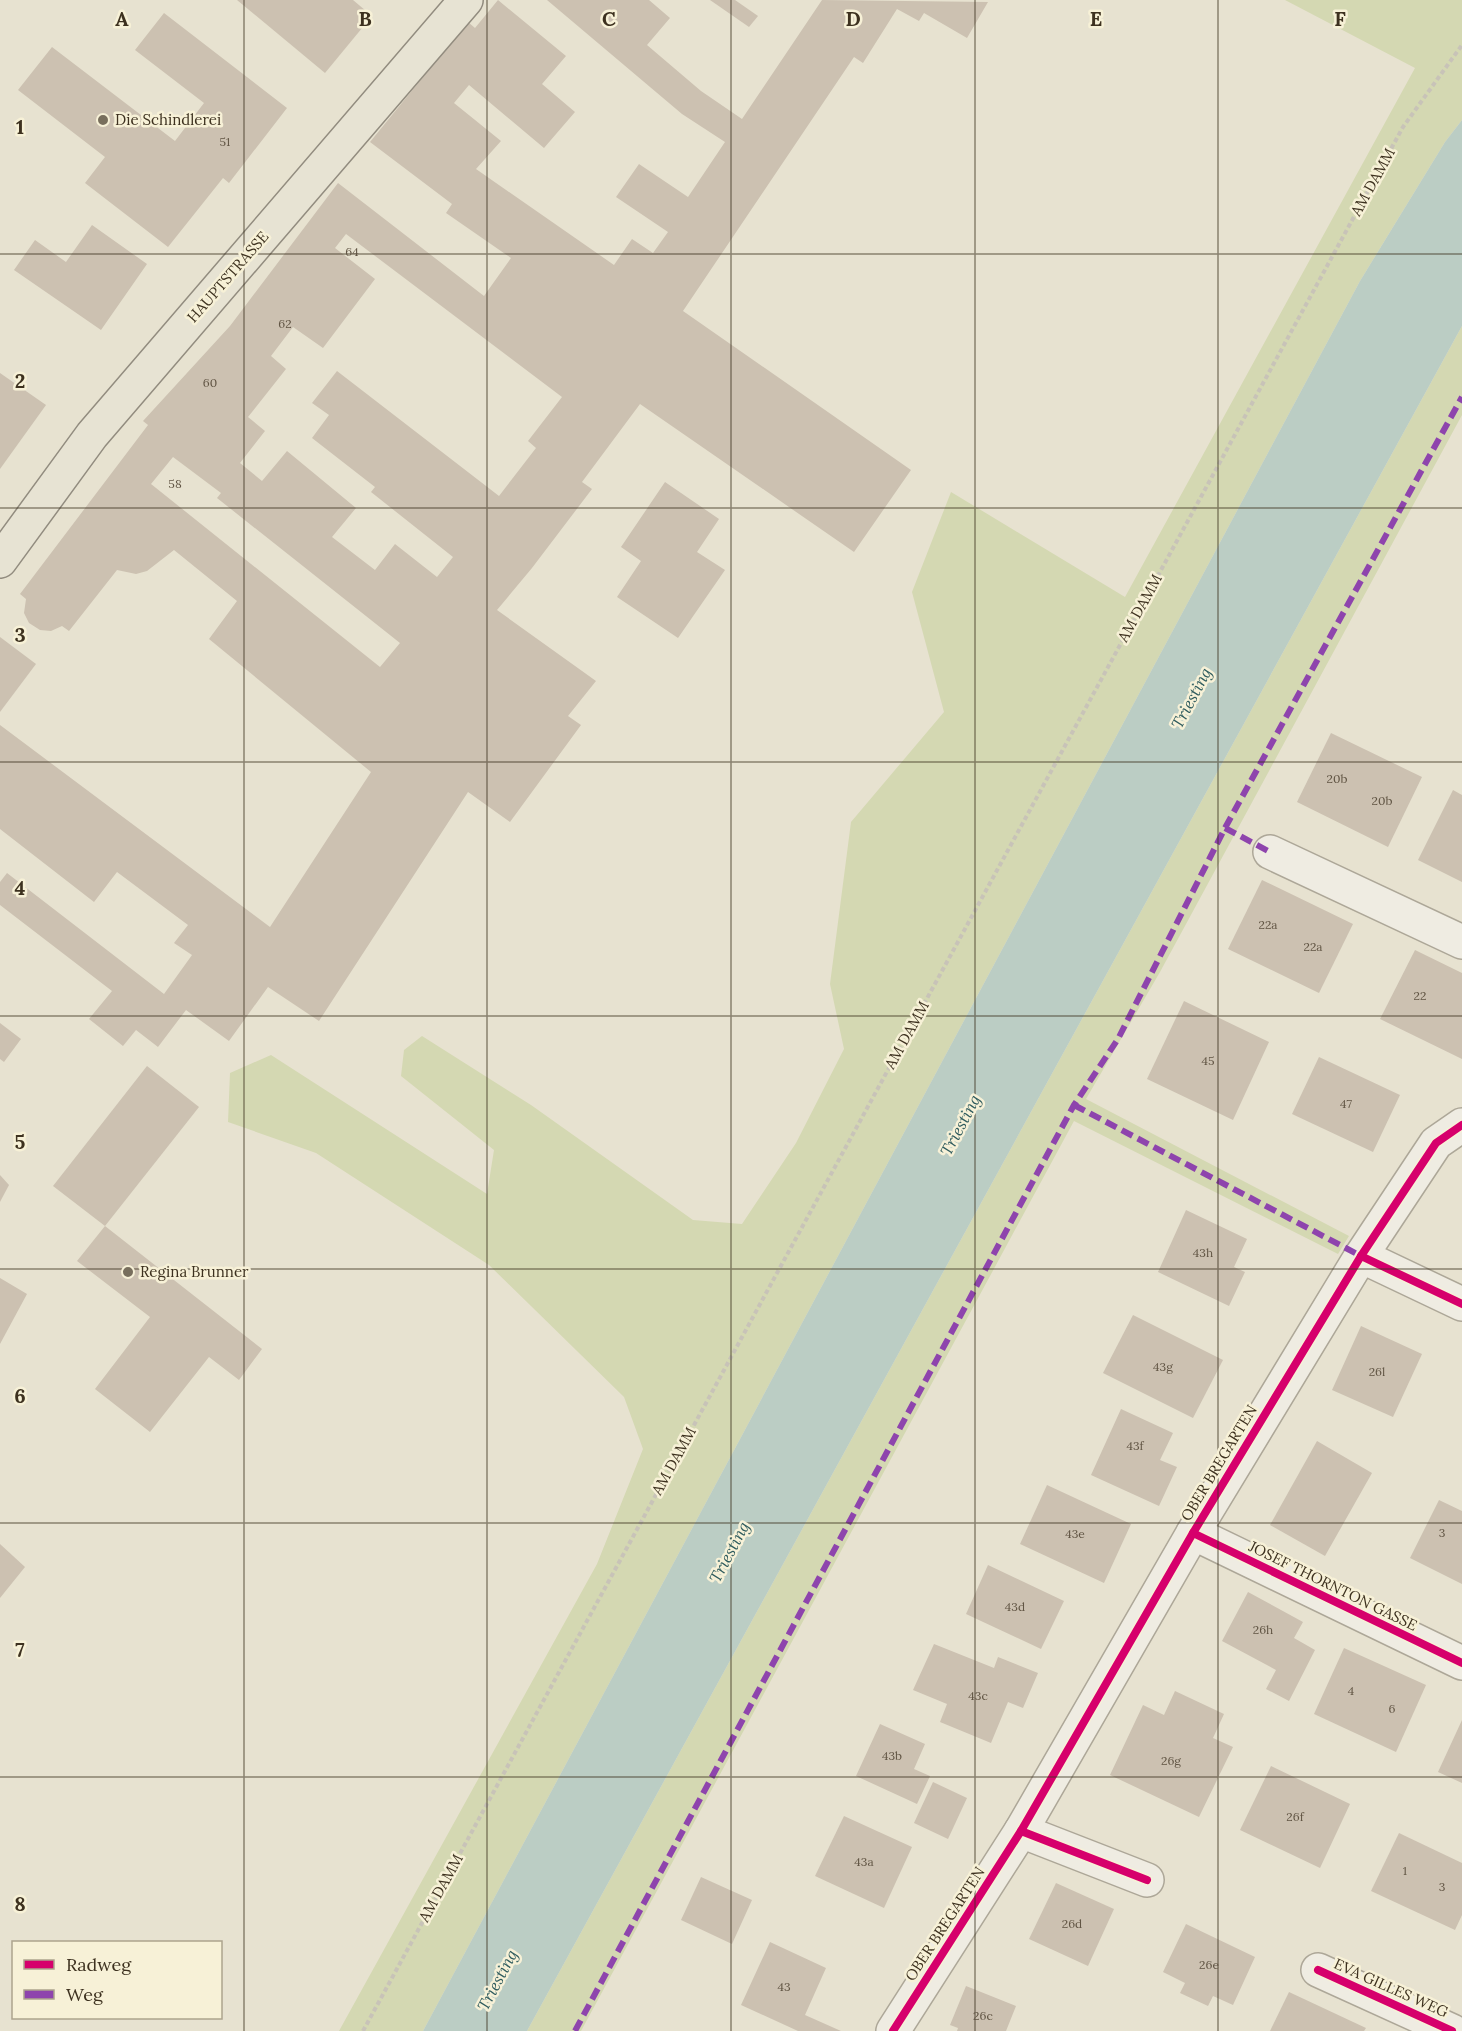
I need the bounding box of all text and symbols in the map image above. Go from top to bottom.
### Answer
text: A [115,6,129,31]
text: B [358,6,372,31]
text: C [602,6,616,31]
text: D [845,6,861,31]
text: E [1090,6,1102,31]
text: F [1334,6,1346,31]
place label: Die Schindlerei [115,110,221,129]
marker: Die Schindlerei [96,113,110,127]
text: 1 [16,114,24,139]
house number: 51 [220,134,230,149]
street label: AM DAMM [1346,144,1399,220]
street label: HAUPTSTRASSE [183,227,272,326]
house number: 64 [345,244,359,259]
house number: 62 [278,316,292,331]
text: 2 [15,368,25,393]
house number: 60 [203,375,217,390]
house number: 58 [168,476,182,491]
street label: AM DAMM [1113,570,1166,646]
text: 3 [14,622,26,647]
water label: Triesting [1167,664,1215,732]
house number: 20b [1327,771,1347,786]
house number: 20b [1372,793,1392,808]
text: 4 [15,875,26,900]
house number: 22a [1258,917,1278,932]
house number: 22a [1303,939,1323,954]
house number: 22 [1414,988,1426,1003]
street label: AM DAMM [880,997,933,1073]
house number: 45 [1201,1053,1215,1068]
water label: Triesting [936,1091,984,1159]
house number: 47 [1340,1096,1352,1111]
text: 5 [15,1129,26,1154]
house number: 43h [1193,1245,1213,1260]
place label: Regina Brunner [140,1262,249,1281]
marker: Regina Brunner [121,1265,135,1279]
house number: 43g [1153,1359,1173,1374]
house number: 26l [1369,1364,1385,1379]
text: 6 [14,1383,26,1408]
street label: OBER BREGARTEN [1176,1401,1261,1524]
street label: AM DAMM [647,1423,700,1499]
house number: 43f [1126,1438,1145,1453]
water label: Triesting [705,1518,753,1586]
house number: 3 [1439,1525,1446,1540]
house number: 43e [1065,1526,1085,1541]
street label: JOSEF THORNTON GASSE [1245,1536,1421,1635]
house number: 43d [1005,1599,1025,1614]
house number: 26h [1253,1622,1273,1637]
text: 7 [15,1637,25,1662]
house number: 4 [1348,1683,1355,1698]
house number: 43c [968,1688,988,1703]
house number: 6 [1389,1701,1396,1716]
house number: 43b [882,1748,902,1763]
house number: 26g [1161,1753,1181,1768]
house number: 26f [1286,1809,1305,1824]
street label: AM DAMM [414,1850,467,1926]
house number: 43a [854,1854,874,1869]
street label: OBER BREGARTEN [901,1863,989,1984]
house number: 1 [1403,1863,1407,1878]
house number: 3 [1439,1879,1446,1894]
text: 8 [14,1891,26,1916]
house number: 26d [1062,1916,1082,1931]
legend [12,1941,222,2019]
water label: Triesting [473,1946,521,2014]
text: Radweg [66,1953,132,1976]
street label: EVA GILLES WEG [1331,1954,1452,2021]
house number: 26e [1199,1957,1219,1972]
house number: 43 [777,1979,791,1994]
text: Weg [66,1983,104,2006]
house number: 26c [973,2008,993,2023]

